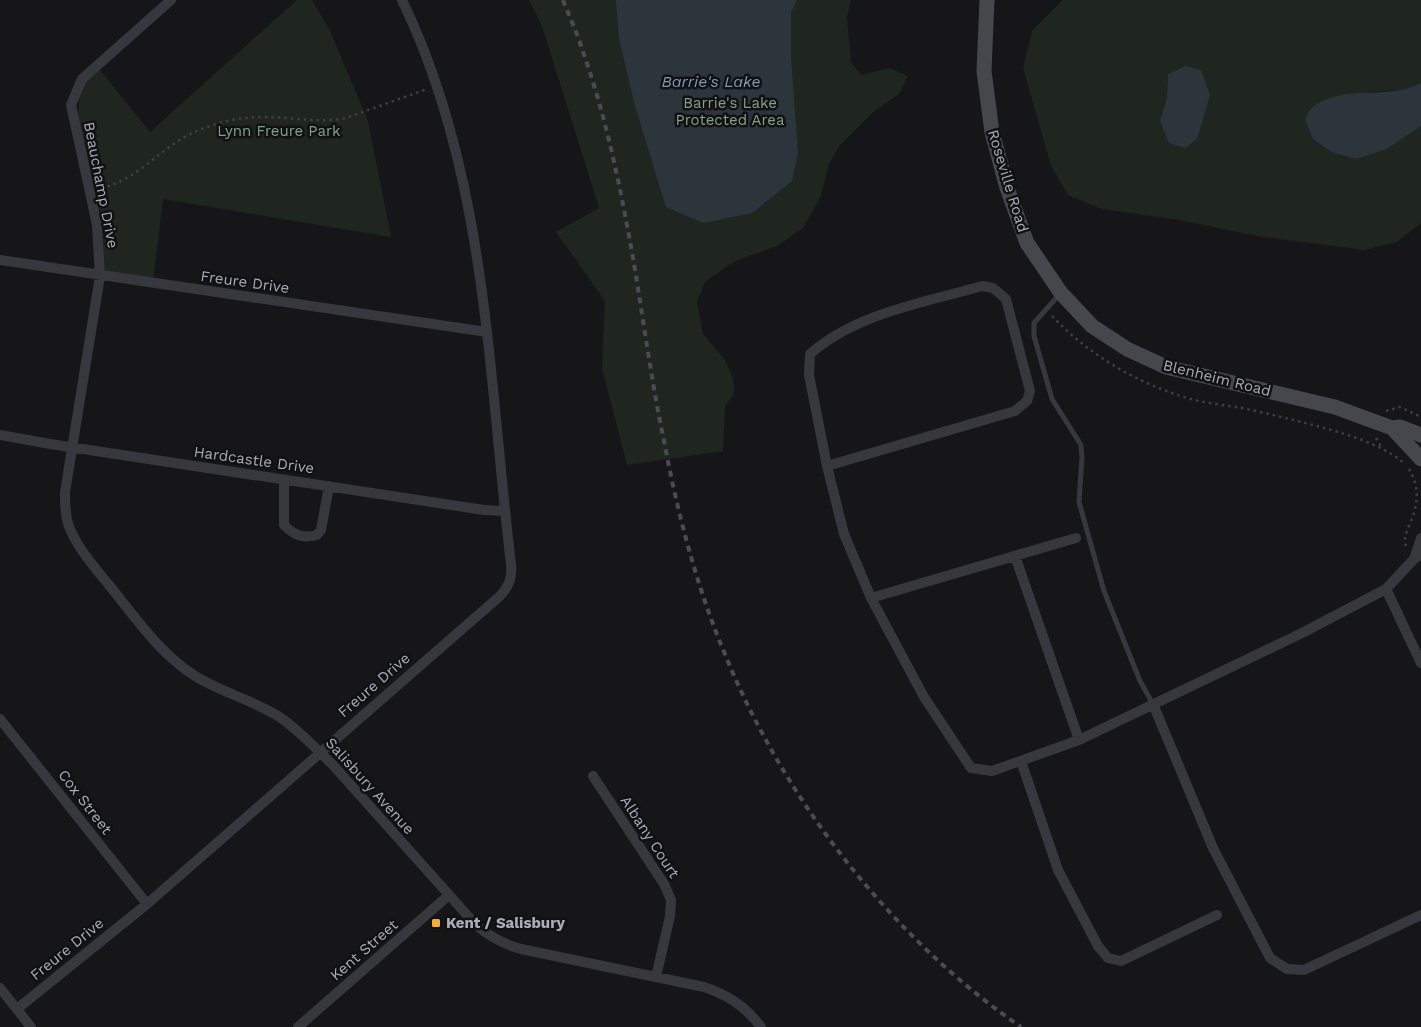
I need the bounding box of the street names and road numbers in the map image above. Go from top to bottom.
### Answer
street label: Beauchamp Drive [80,120,122,250]
street label: Roseville Road [984,127,1032,235]
street label: Freure Drive [200,267,290,297]
street label: Blenheim Road [1161,356,1273,400]
street label: Hardcastle Drive [193,443,315,477]
street label: Freure Drive [334,649,414,721]
street label: Salisbury Avenue [322,734,418,838]
street label: Cox Street [54,766,116,838]
street label: Albany Court [617,792,684,882]
street label: Freure Drive [27,914,107,984]
street label: Kent Street [327,915,402,984]

